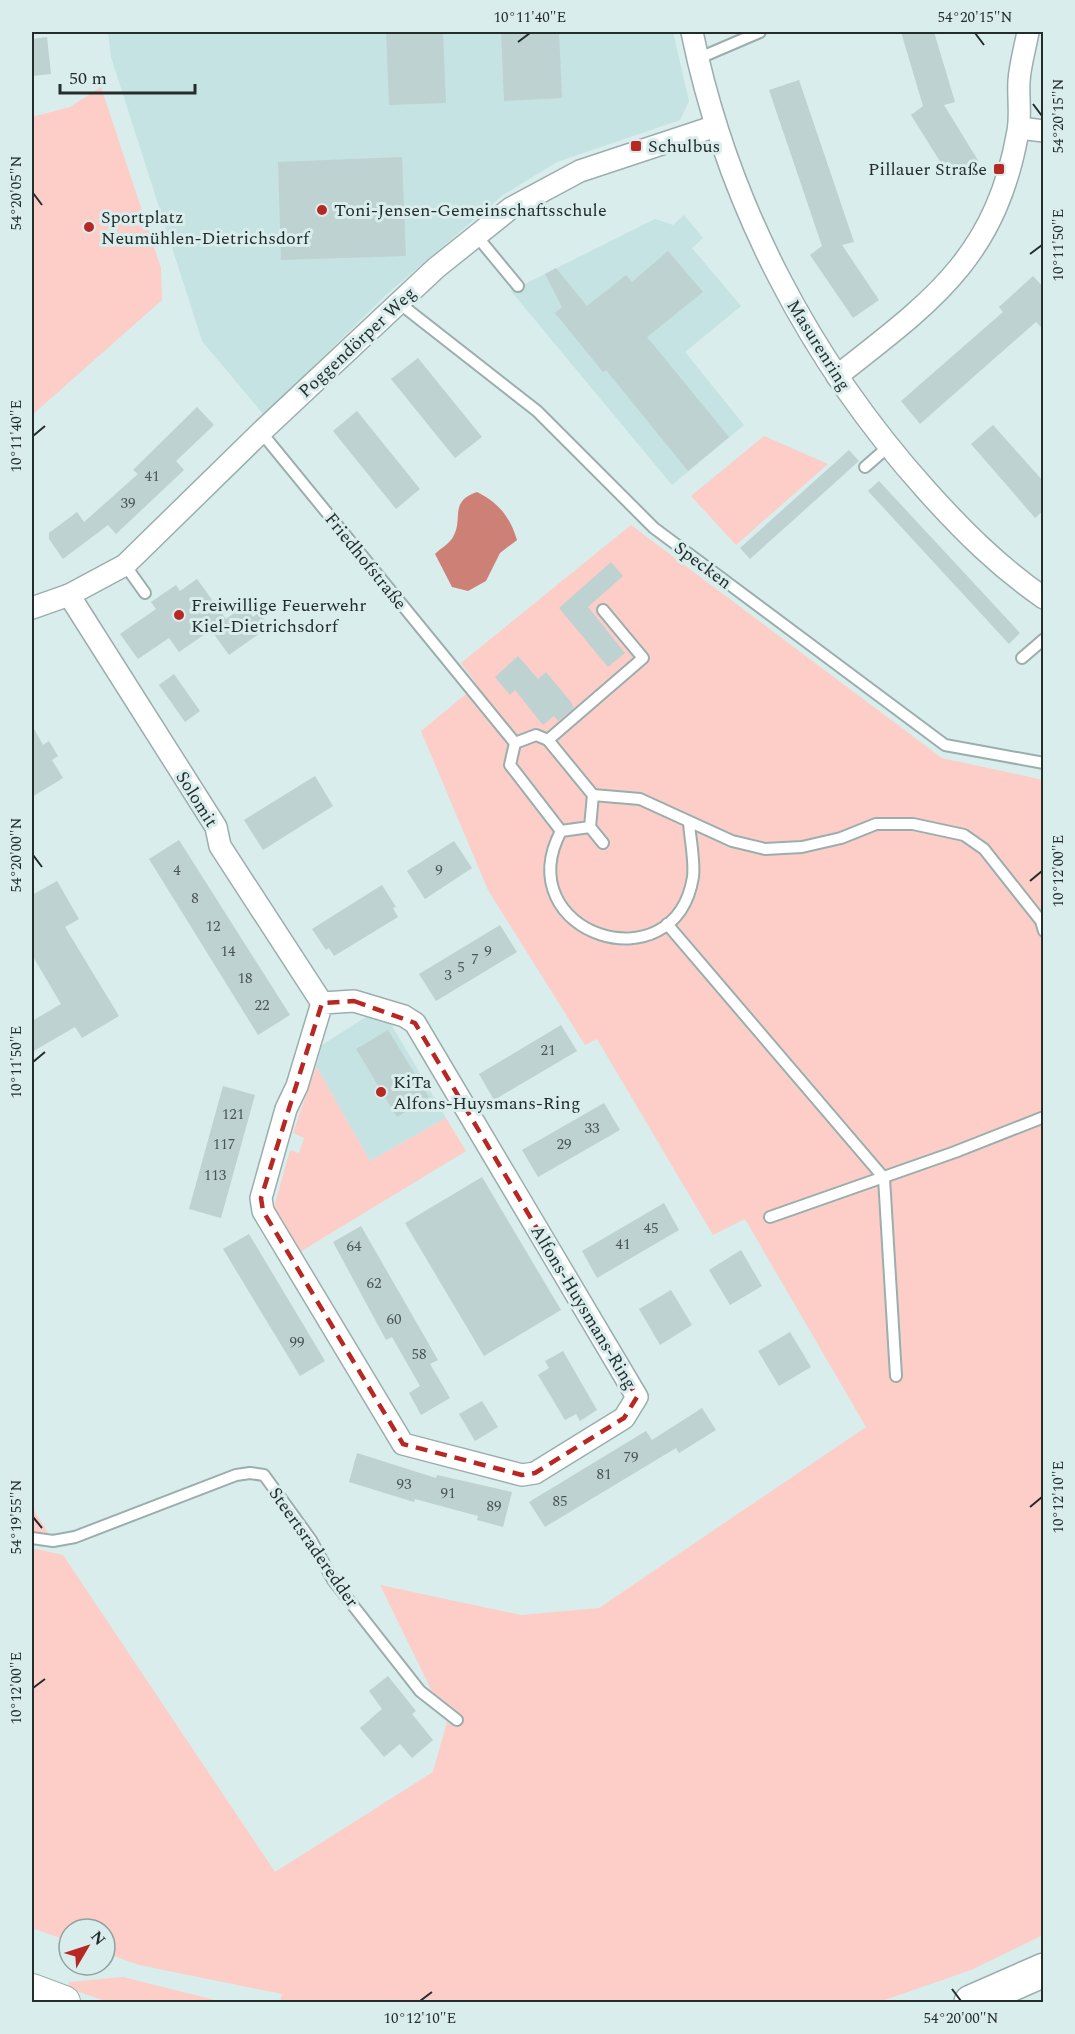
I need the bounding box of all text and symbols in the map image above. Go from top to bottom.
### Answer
text: 10°11'40"E [494,6,566,29]
text: 54°20'15"N [938,6,1013,29]
scale bar [60,57,195,95]
text: 50 m [69,65,107,92]
text: 54°20'15"N [1047,78,1070,154]
place label: Schulbus [648,133,720,160]
marker: Schulbus [629,139,643,153]
text: 54°20'05"N [5,155,28,231]
place label: Pillauer Straße [868,156,987,183]
marker: Pillauer Straße [992,162,1006,176]
place label: Toni-Jensen-Gemeinschaftsschule [334,197,607,224]
marker: Toni-Jensen-Gemeinschaftsschule [315,203,329,217]
place label: Sportplatz Neumühlen-Dietrichsdorf [101,204,311,252]
text: 10°11'50"E [1047,209,1070,281]
marker: Sportplatz Neumühlen-Dietrichsdorf [82,220,96,234]
street label: Poggendörper Weg [292,280,422,404]
street label: Masurenring [780,294,857,396]
text: 10°11'40"E [5,400,28,472]
house number: 41 [144,465,160,488]
house number: 39 [120,492,136,515]
street label: Friedhofstraße [318,507,413,616]
street label: Specken [668,535,737,596]
place label: Freiwillige Feuerwehr Kiel-Dietrichsdorf [191,592,366,640]
marker: Freiwillige Feuerwehr Kiel-Dietrichsdorf [172,608,186,622]
street label: Solomit [169,766,224,833]
text: 54°20'00"N [5,817,28,893]
text: 10°12'00"E [1047,835,1070,907]
house number: 4 [173,859,181,882]
house number: 9 [435,859,443,882]
house number: 8 [191,887,199,910]
house number: 12 [205,915,221,938]
house number: 14 [220,940,236,963]
house number: 9 [484,940,492,963]
house number: 7 [471,948,479,971]
house number: 5 [457,956,465,979]
house number: 3 [444,964,452,987]
house number: 18 [237,967,253,990]
house number: 22 [254,994,270,1017]
text: 10°11'50"E [5,1026,28,1098]
house number: 21 [540,1039,556,1062]
place label: KiTa Alfons-Huysmans-Ring [393,1069,581,1117]
marker: KiTa Alfons-Huysmans-Ring [374,1085,388,1099]
house number: 121 [222,1103,244,1126]
house number: 33 [584,1117,600,1140]
house number: 117 [213,1133,235,1156]
house number: 29 [556,1133,572,1156]
house number: 113 [204,1164,227,1187]
house number: 45 [643,1217,659,1240]
street label: Alfons-Huysmans-Ring [524,1220,643,1395]
house number: 41 [615,1233,631,1256]
house number: 64 [346,1235,362,1258]
house number: 62 [366,1272,382,1295]
house number: 60 [386,1308,402,1331]
house number: 99 [289,1331,305,1354]
house number: 58 [411,1343,427,1366]
house number: 79 [623,1446,639,1469]
text: 10°12'10"E [1047,1461,1070,1533]
house number: 81 [596,1463,612,1486]
house number: 93 [396,1473,412,1496]
text: 54°19'55"N [5,1479,28,1555]
street label: Steertsraderedder [262,1482,365,1613]
house number: 91 [440,1482,456,1505]
house number: 85 [552,1490,568,1513]
house number: 89 [486,1495,502,1518]
text: 10°12'00"E [5,1652,28,1724]
north arrow [57,1917,117,1977]
text: N [84,1926,111,1951]
text: 10°12'10"E [384,2007,456,2030]
text: 54°20'00"N [924,2007,999,2030]

